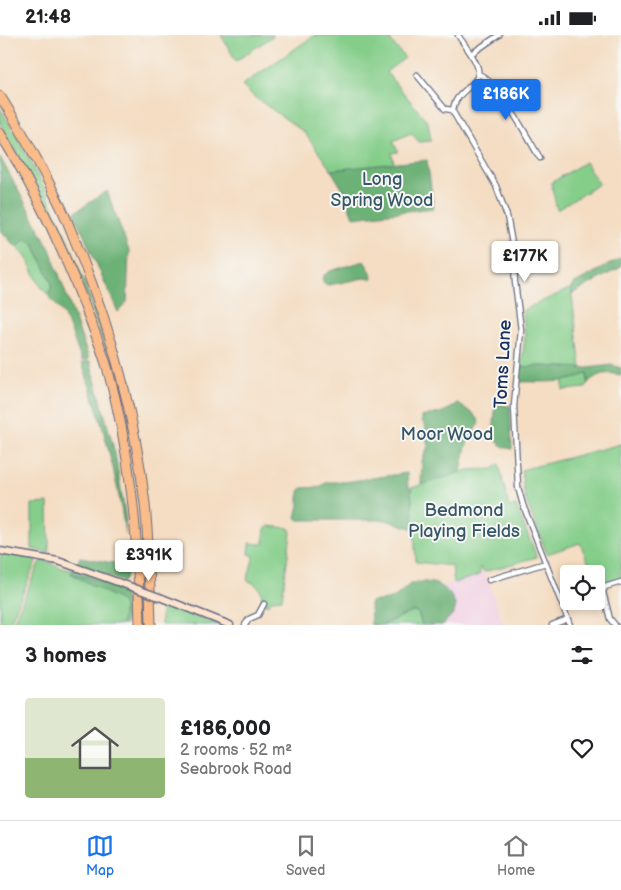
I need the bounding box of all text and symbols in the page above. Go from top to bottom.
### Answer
text: 21:48 [25,6,71,29]
pin: £186K [471,79,541,121]
text: £186K [483,85,529,104]
park label: Long Spring Wood [331,169,433,211]
pin: £177K [490,241,560,283]
text: £177K [502,247,548,266]
street label: Toms Lane [490,319,516,409]
park label: Moor Wood [401,424,493,445]
park label: Bedmond Playing Fields [408,500,520,542]
pin: £391K [114,539,184,582]
text: £391K [126,546,172,565]
map controls [560,565,605,610]
button: locate [560,565,605,610]
icon: filters [568,641,596,669]
text: 3 homes [25,643,107,668]
text: £186,000 [180,716,271,741]
icon: home [65,718,125,778]
icon: heart [568,734,596,762]
text: 2 rooms · 52 m² [180,741,292,760]
text: Seabrook Road [180,760,292,779]
tab: Map [86,832,114,879]
tab: Saved [286,832,325,879]
tab: Home [497,832,535,879]

